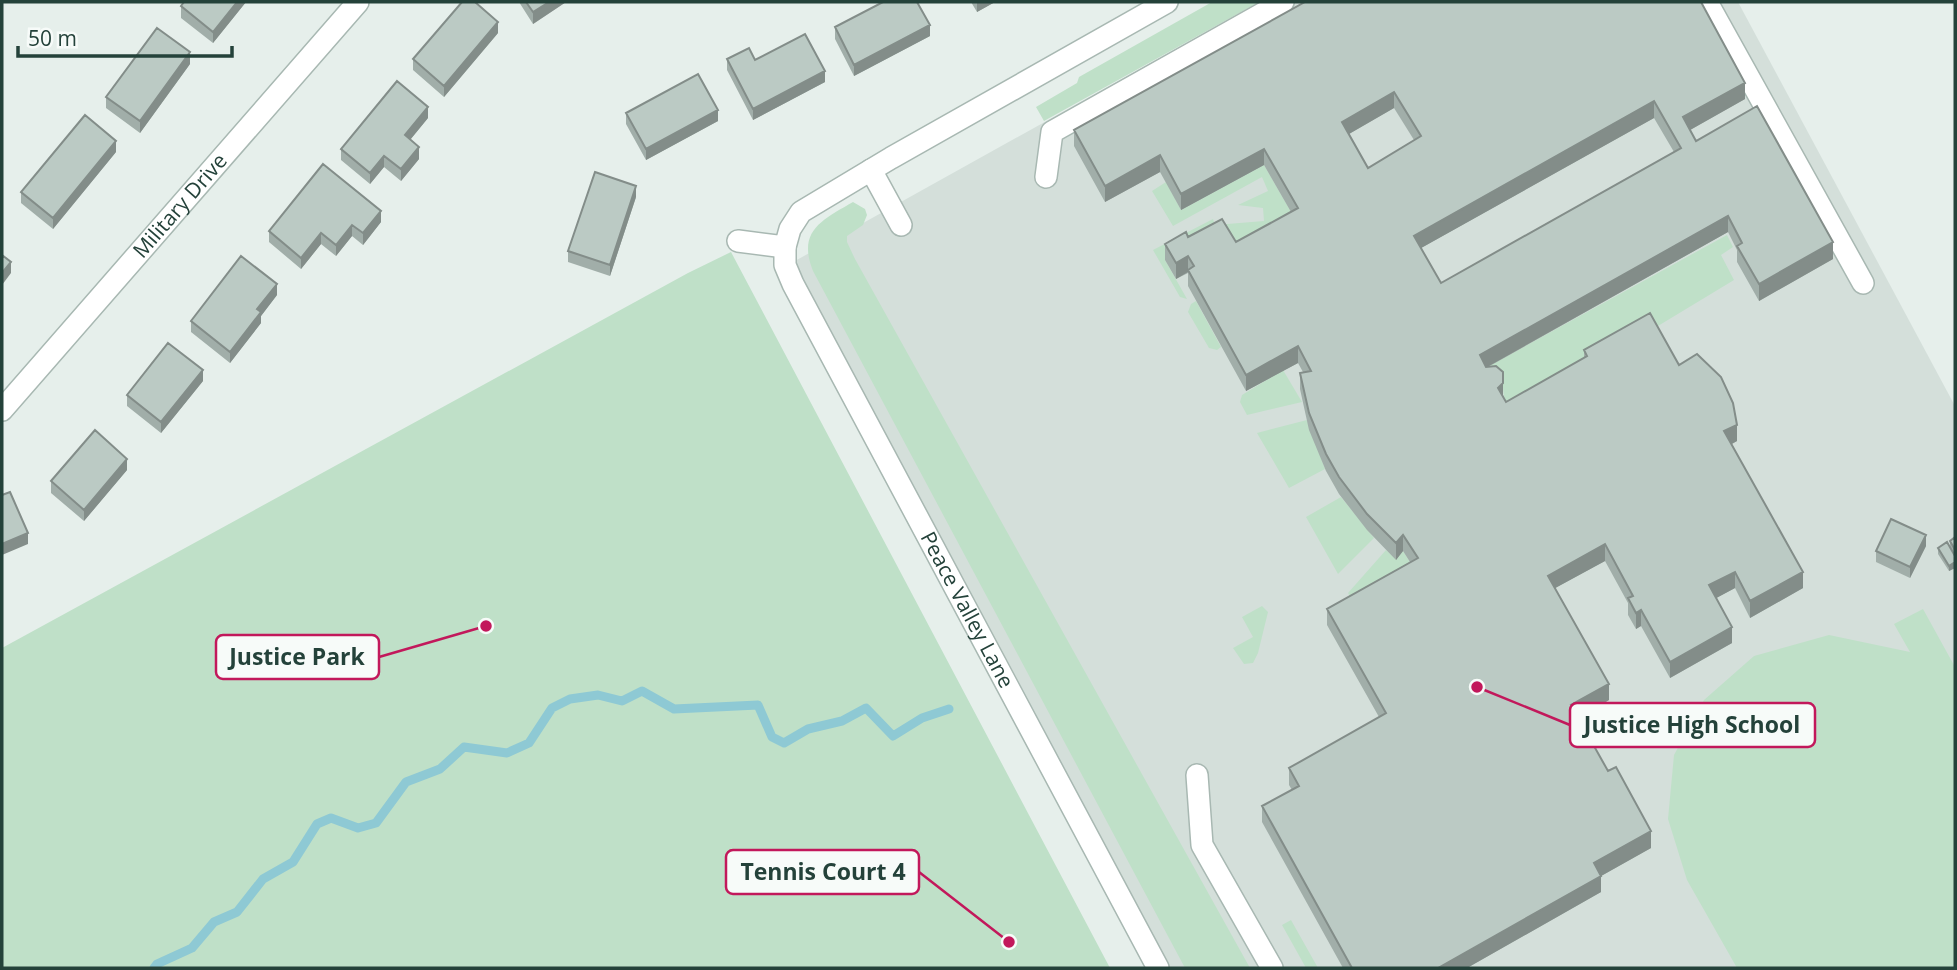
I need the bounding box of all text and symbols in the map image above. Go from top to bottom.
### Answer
scale bar [18,14,231,58]
text: 50 m [28,24,77,52]
street label: Military Drive [126,147,233,263]
street label: Peace Valley Lane [915,526,1021,692]
callout: Justice Park [216,635,379,679]
text: Justice Park [227,640,366,672]
callout: Justice High School [1570,703,1815,747]
text: Justice High School [1582,708,1800,740]
callout: Tennis Court 4 [726,850,919,894]
text: Tennis Court 4 [740,855,906,887]

